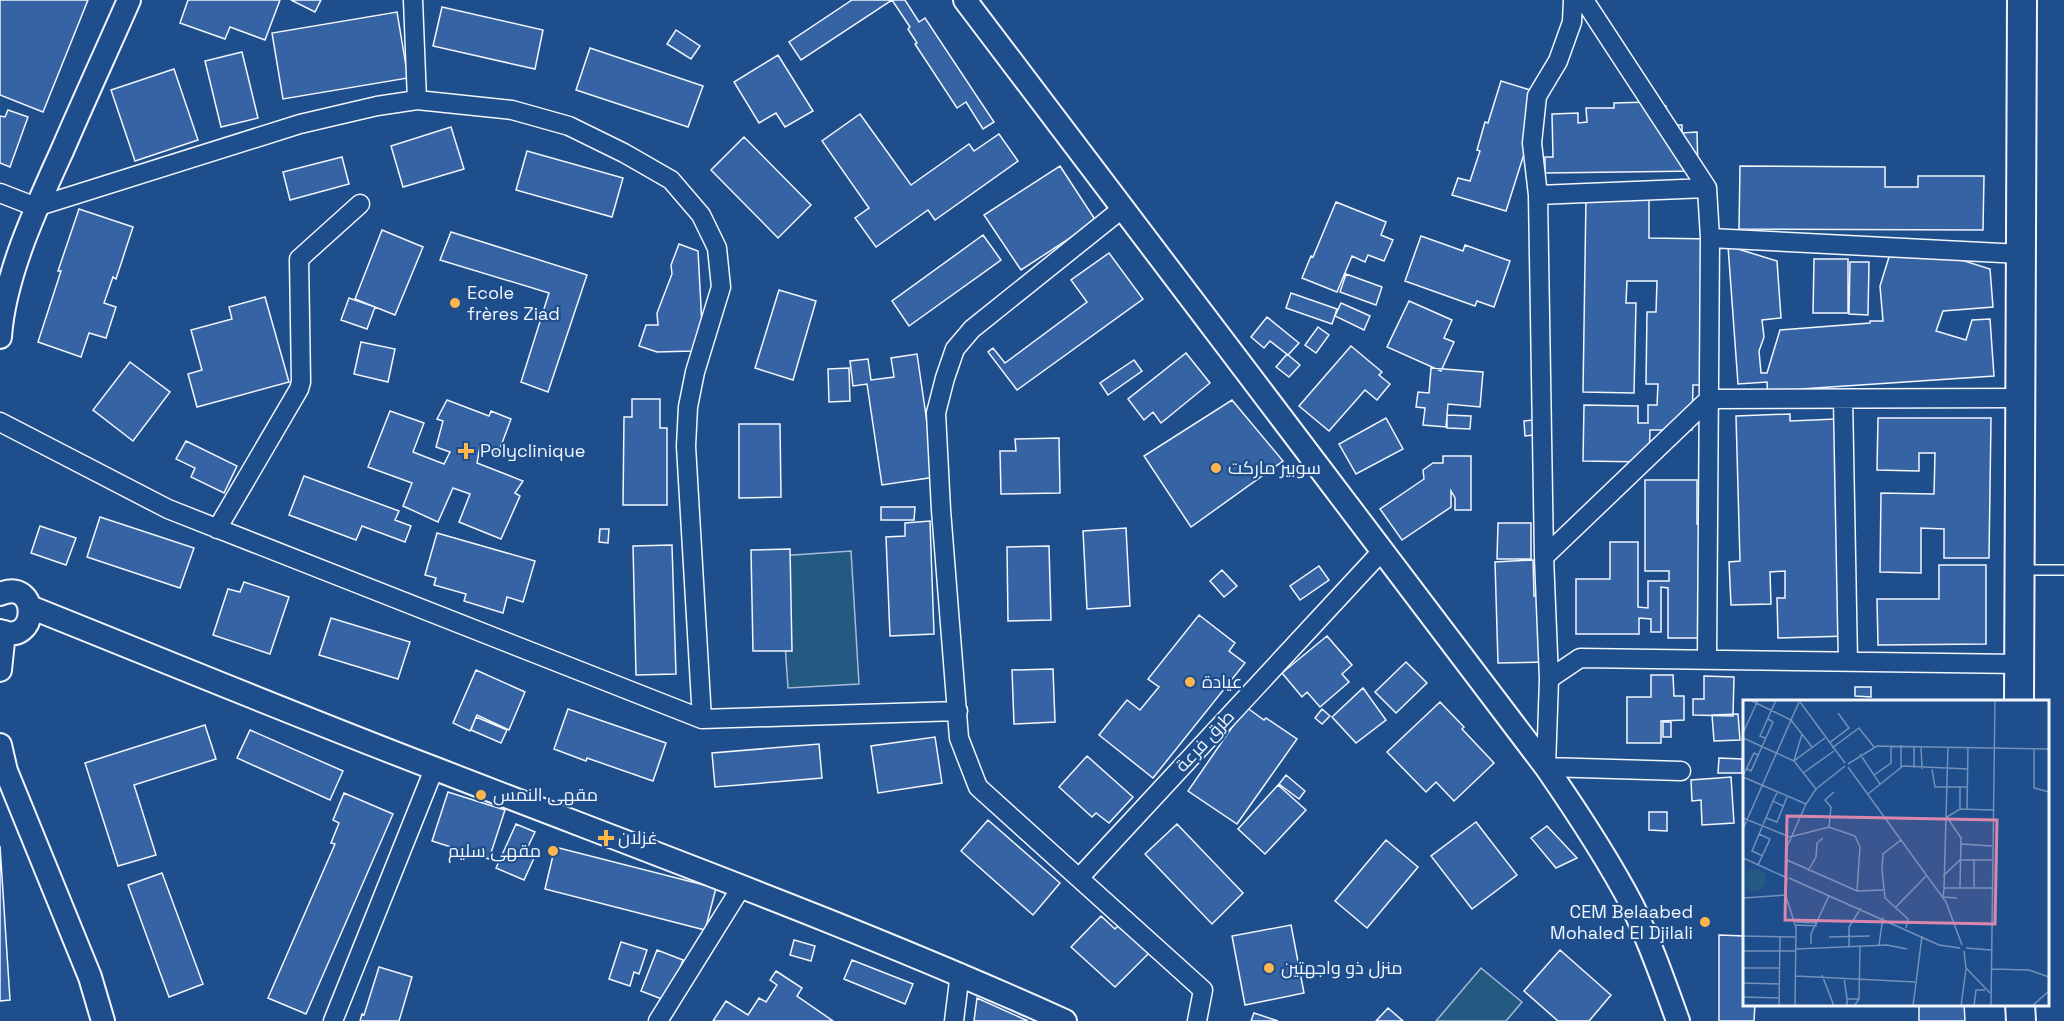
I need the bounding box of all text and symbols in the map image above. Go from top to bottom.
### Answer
place label: Ecole frères Ziad [467,281,560,325]
marker: Ecole frères Ziad [448,296,462,310]
place label: Polyclinique [480,439,585,462]
marker: Polyclinique [457,442,475,460]
place label: سوبير ماركت [1228,456,1321,479]
marker: سوبير ماركت [1209,461,1223,475]
place label: عيادة [1202,670,1242,693]
marker: عيادة [1183,675,1197,689]
inset map [1743,700,2049,1006]
street label: طرق فرعة [1170,705,1240,777]
place label: مقهى النمس [493,783,598,806]
marker: مقهى النمس [474,788,488,802]
place label: غزلان [618,826,658,849]
marker: غزلان [599,831,613,845]
place label: مقهى سليم [448,839,541,863]
marker: مقهى سليم [546,844,560,858]
place label: CEM Belaabed Mohaled El Djilali [1550,900,1693,944]
marker: CEM Belaabed Mohaled El Djilali [1698,915,1712,929]
place label: منزل ذو واجهتين [1281,956,1403,979]
marker: منزل ذو واجهتين [1262,961,1276,975]

